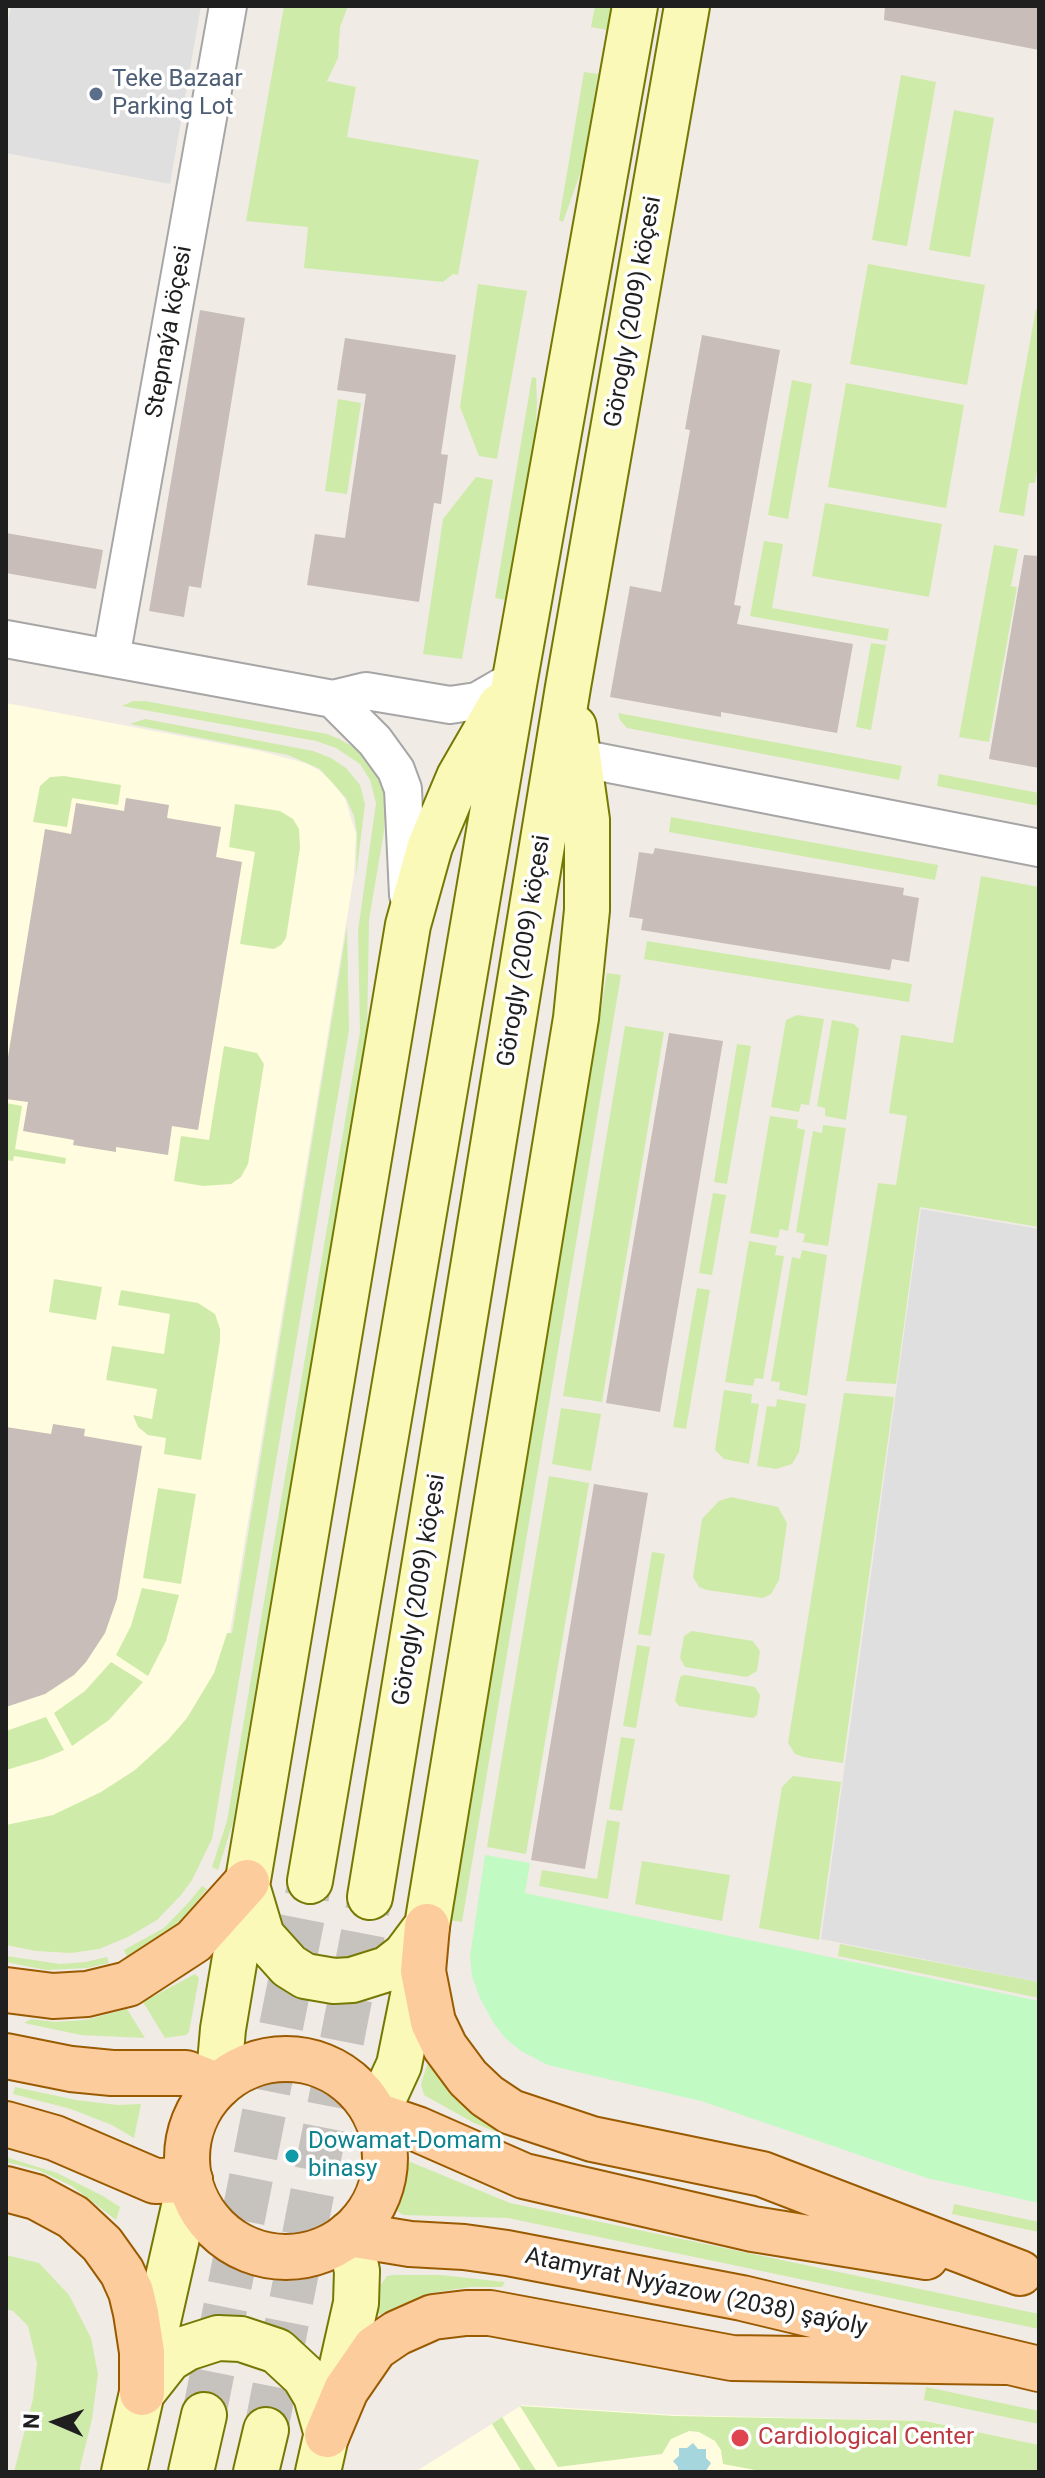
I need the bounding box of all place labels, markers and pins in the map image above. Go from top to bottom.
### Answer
place label: Teke Bazaar Parking Lot [112,66,243,122]
marker: Teke Bazaar Parking Lot [87,85,105,103]
place label: Dowamat-Domam binasy [308,2128,502,2184]
marker: Dowamat-Domam binasy [283,2147,301,2165]
place label: Cardiological Center [758,2424,974,2452]
marker: Cardiological Center [729,2427,751,2449]

